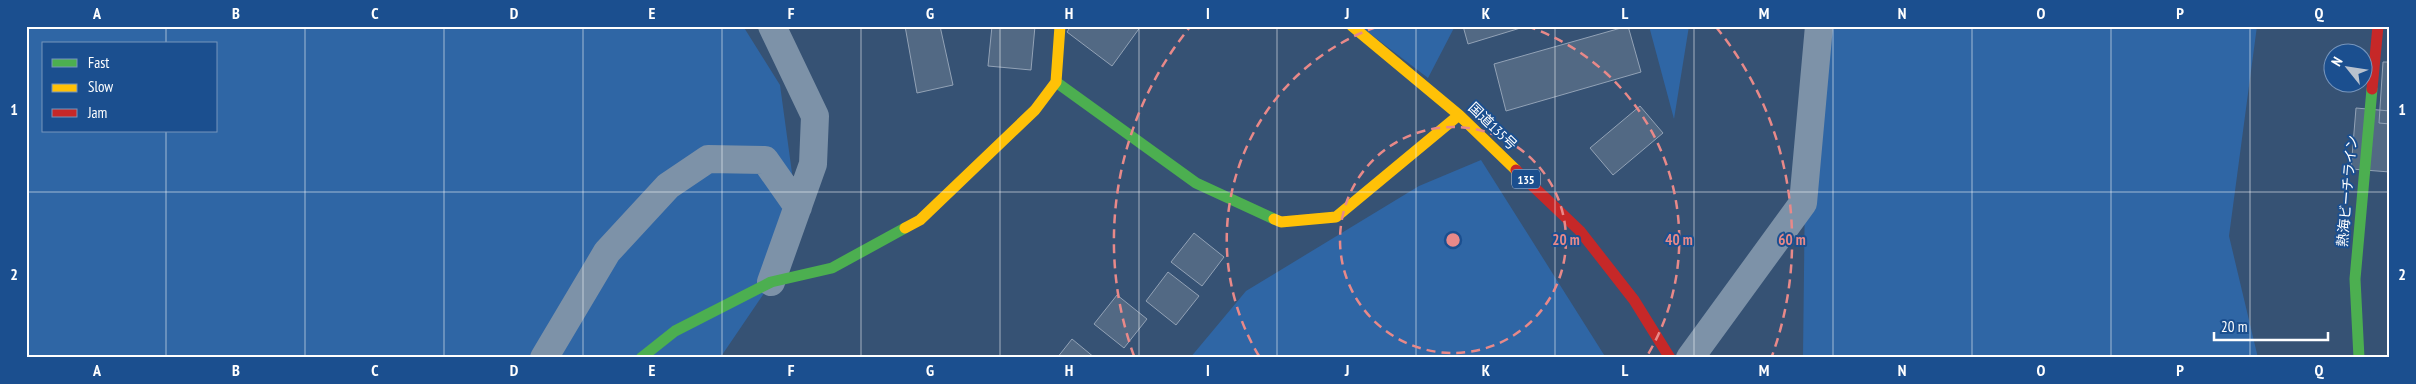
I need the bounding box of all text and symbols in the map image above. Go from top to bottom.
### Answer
text: A [92,3,102,23]
text: B [232,3,240,23]
text: C [371,3,379,23]
text: D [510,3,519,23]
text: E [649,3,656,23]
text: F [788,3,795,23]
text: G [926,3,934,23]
text: H [1065,3,1073,23]
text: I [1206,3,1210,23]
text: J [1344,3,1349,23]
text: K [1482,3,1491,23]
text: L [1622,3,1629,23]
text: M [1759,3,1769,23]
text: N [1898,3,1906,23]
text: O [2037,3,2046,23]
text: P [2176,3,2184,23]
text: Q [2315,3,2325,23]
legend [42,42,218,132]
north arrow [2324,42,2374,92]
text: Fast [88,53,109,72]
text: N [2327,54,2346,69]
text: Slow [88,77,113,96]
street label: 国道135号 [1465,98,1521,154]
text: 1 [10,99,18,119]
text: 1 [2398,99,2406,119]
text: Jam [87,103,107,122]
street label: 熱海ビーチライン [2333,134,2361,248]
road number: 135 [1512,170,1540,188]
text: 20 m [1552,230,1580,249]
text: 40 m [1665,230,1693,249]
text: 60 m [1778,230,1806,249]
centre of rings [1444,231,1462,249]
text: 2 [10,264,18,284]
text: 2 [2398,264,2406,284]
scale bar [2214,309,2327,341]
text: 20 m [2221,317,2247,336]
text: A [92,360,102,380]
text: B [232,360,240,380]
text: C [371,360,379,380]
text: D [510,360,519,380]
text: E [649,360,656,380]
text: F [788,360,795,380]
text: G [926,360,934,380]
text: H [1065,360,1073,380]
text: I [1206,360,1210,380]
text: J [1344,360,1349,380]
text: K [1482,360,1491,380]
text: L [1622,360,1629,380]
text: M [1759,360,1769,380]
text: N [1898,360,1906,380]
text: O [2037,360,2046,380]
text: P [2176,360,2184,380]
text: Q [2315,360,2325,380]

